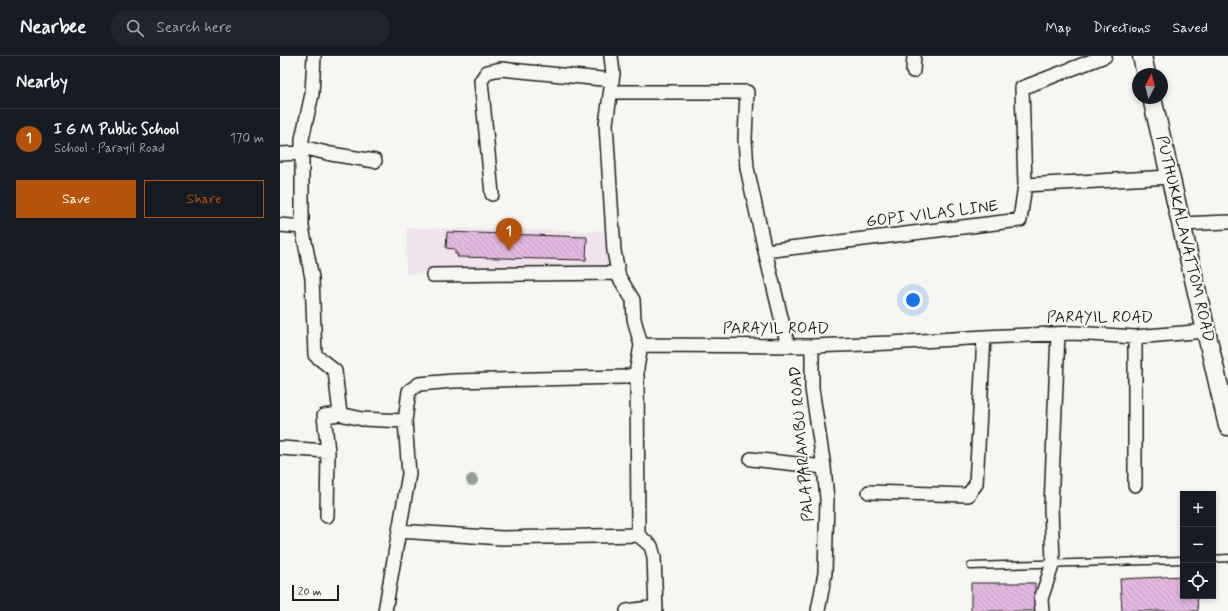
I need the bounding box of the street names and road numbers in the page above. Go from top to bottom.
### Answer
street label: PUTHUKKALAVATTOM ROAD [1151,134,1219,344]
street label: GOPI VILAS LINE [865,196,999,232]
street label: PARAYIL ROAD [1047,307,1153,328]
street label: PARAYIL ROAD [723,318,829,339]
street label: PALAPARAMBU ROAD [785,365,819,523]

